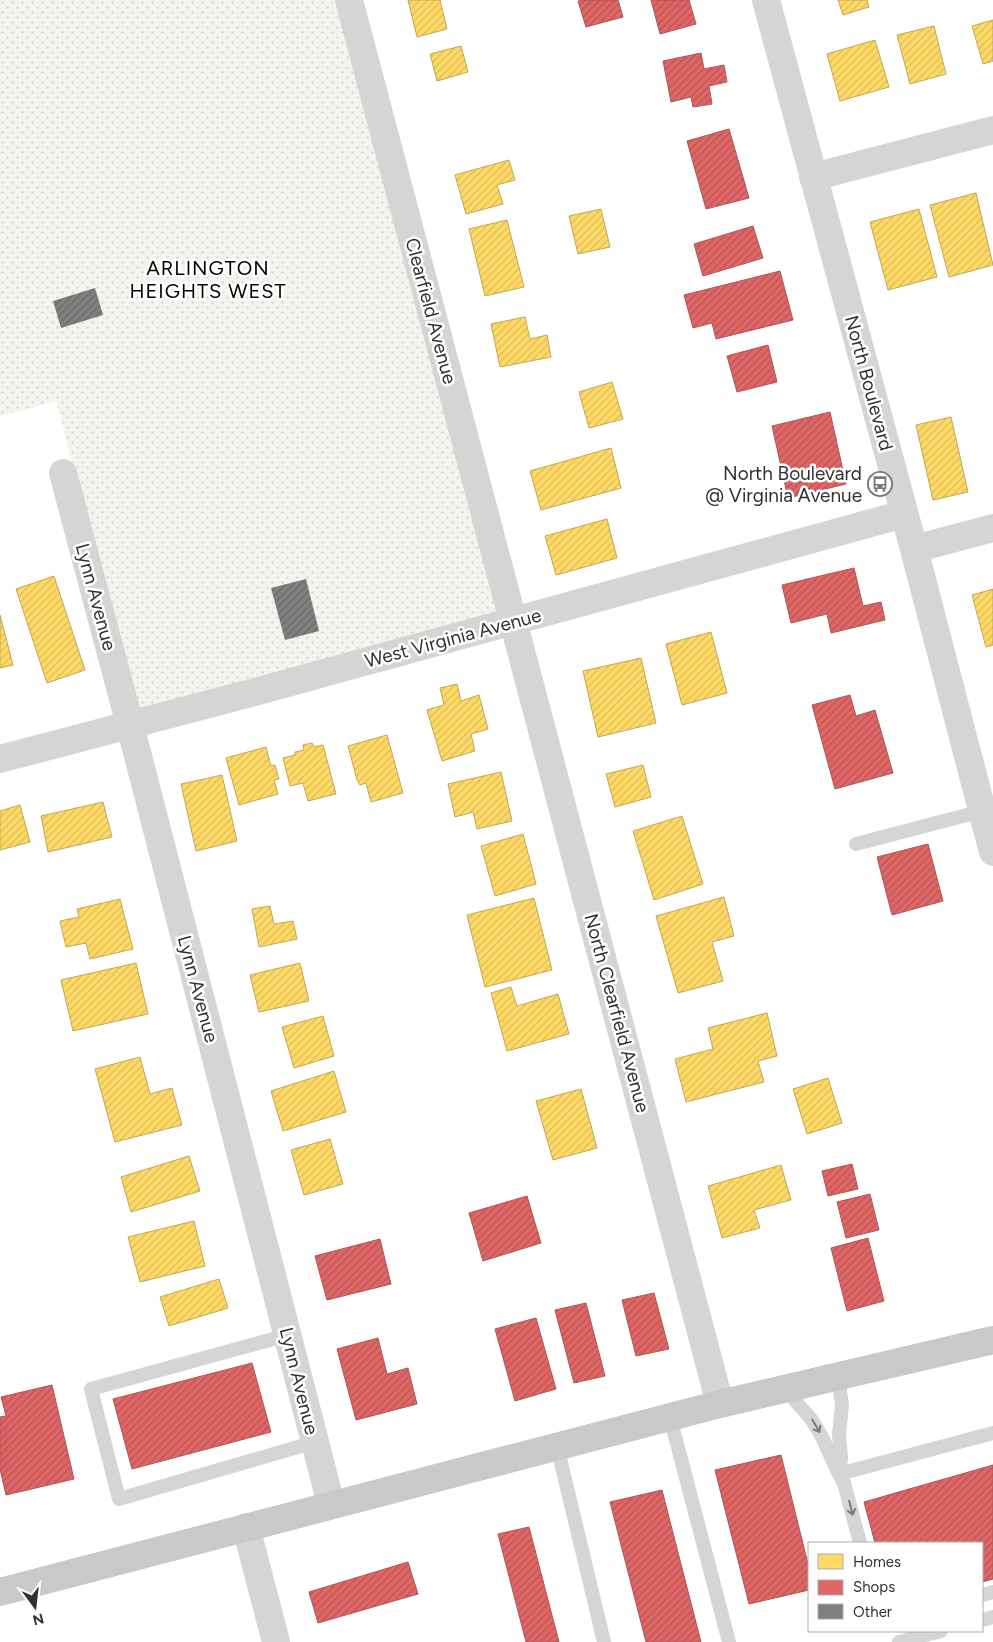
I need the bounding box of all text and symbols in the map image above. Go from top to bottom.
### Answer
street label: Clearfield Avenue [400,235,462,387]
district label: ARLINGTON HEIGHTS WEST [129,256,287,303]
street label: North Boulevard [840,313,898,453]
place label: North Boulevard @ Virginia Avenue [705,462,862,507]
bus stop icon: North Boulevard @ Virginia Avenue [867,471,893,497]
street label: Lynn Avenue [71,541,121,653]
street label: West Virginia Avenue [362,603,544,673]
street label: North Clearfield Avenue [579,911,655,1115]
street label: Lynn Avenue [173,933,223,1045]
street label: Lynn Avenue [275,1325,323,1437]
one-way arrow [811,1419,821,1433]
one-way arrow [847,1500,856,1516]
legend [808,1542,983,1632]
text: Homes [853,1553,901,1571]
text: Shops [853,1578,895,1596]
north arrow [10,1582,60,1632]
text: Other [853,1603,892,1621]
text: N [31,1609,46,1629]

